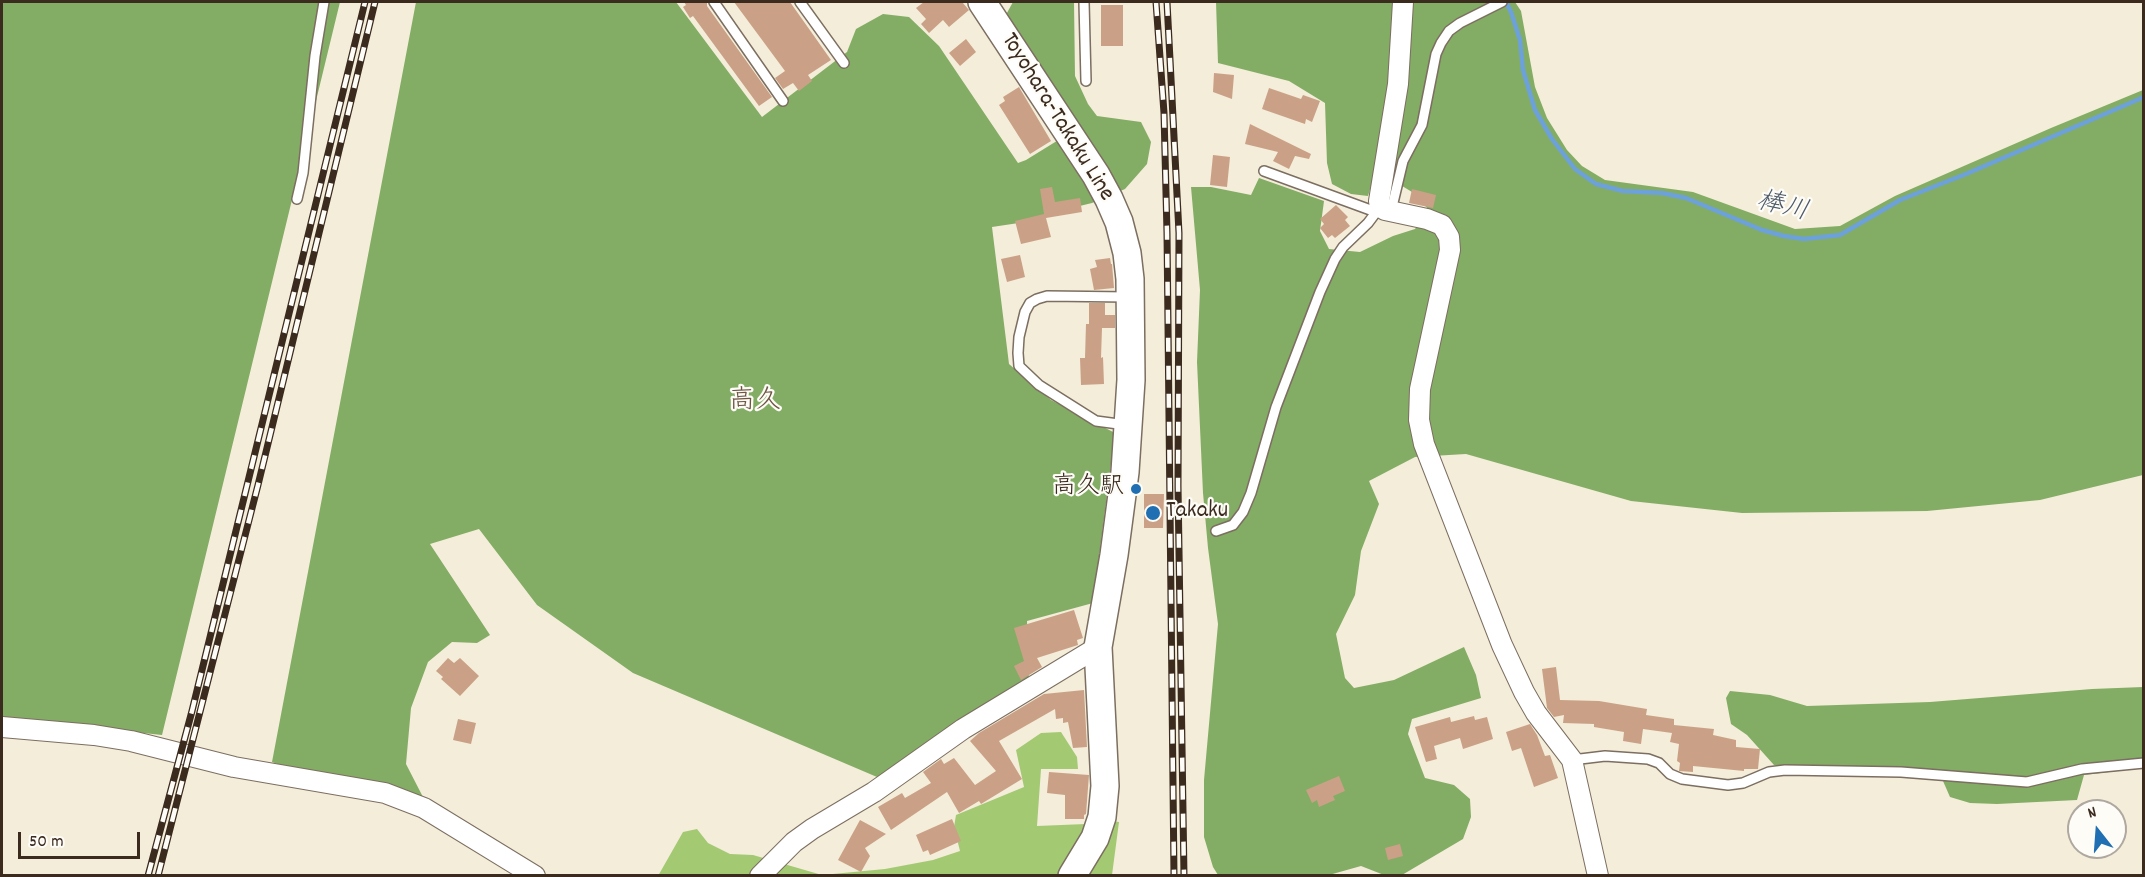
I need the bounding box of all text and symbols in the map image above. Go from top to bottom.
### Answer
street label: Toyohara-Takaku Line [993,29,1119,207]
water label: 棒川 [1753,188,1811,230]
district label: 高久 [729,387,781,419]
place label: 高久駅 [1052,475,1124,503]
marker: 高久駅 [1129,482,1143,496]
place label: Takaku [1166,499,1228,527]
marker: Takaku [1144,504,1162,522]
north arrow [2067,799,2127,859]
text: N [2085,801,2099,825]
scale bar [21,820,142,858]
text: 50 m [29,830,64,855]

